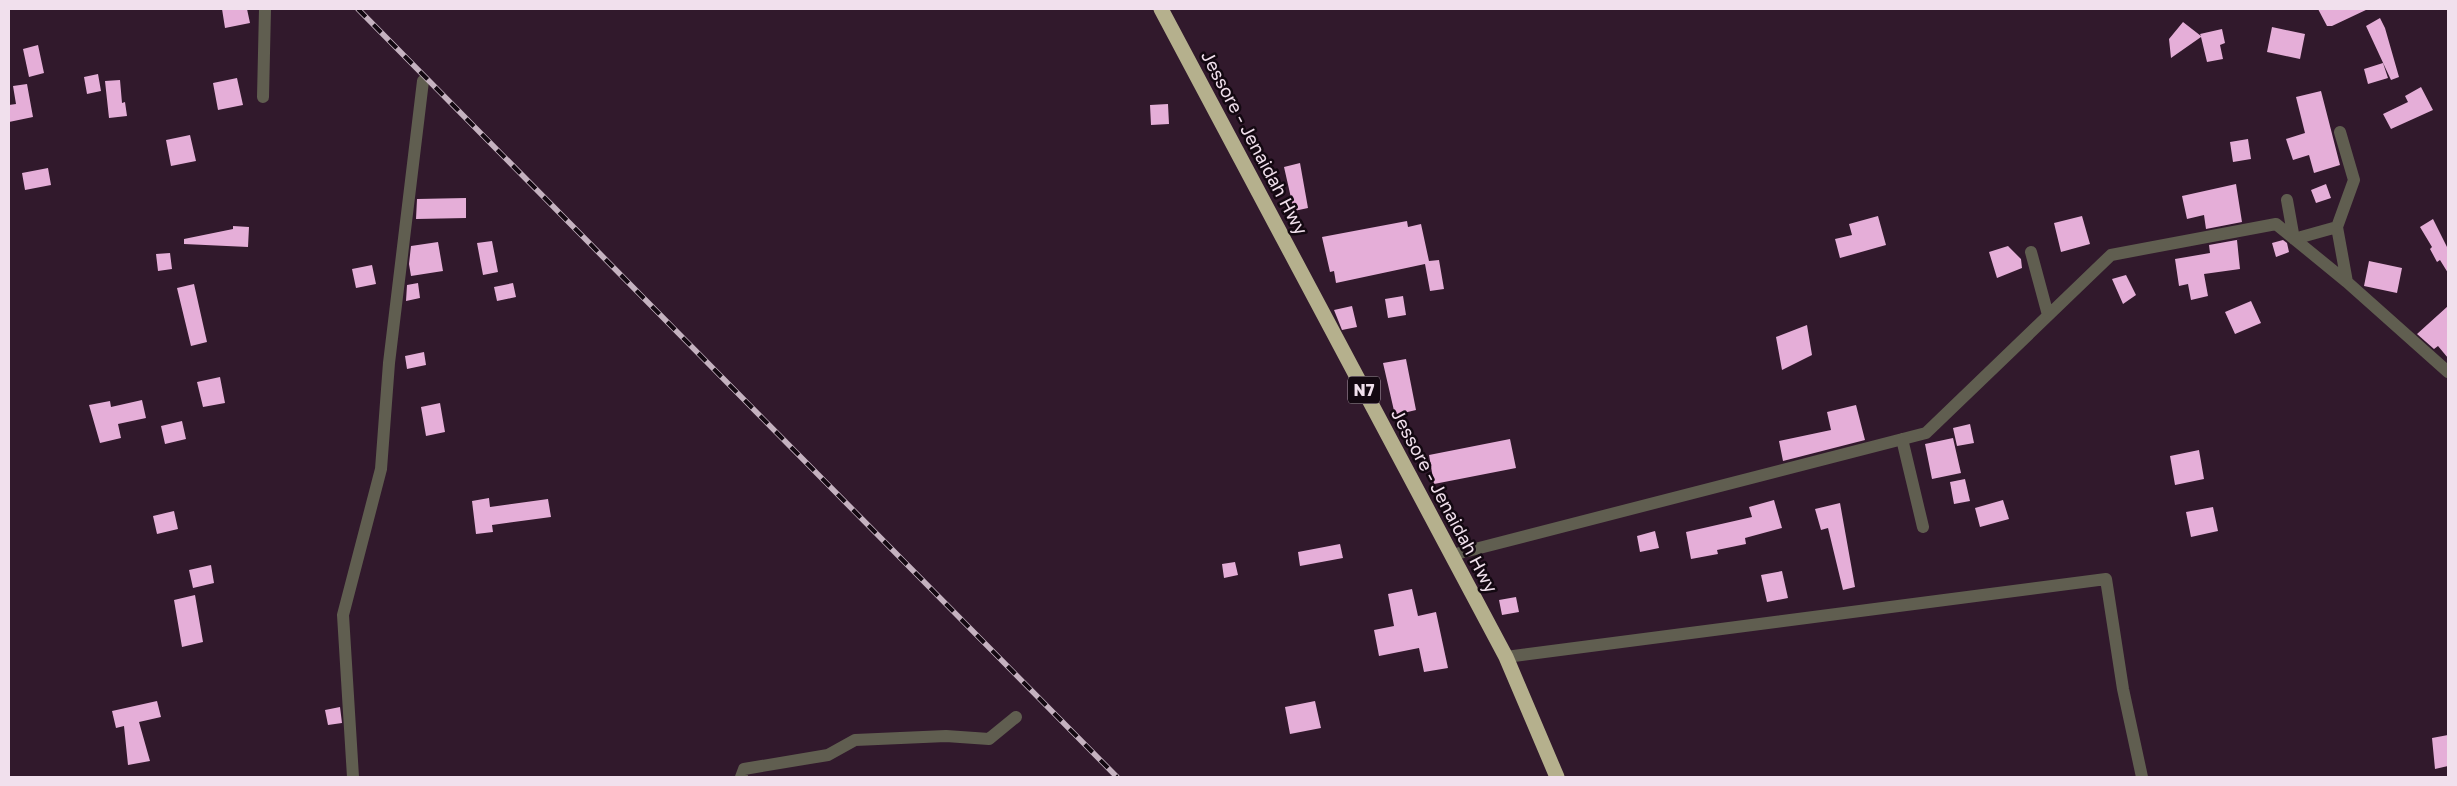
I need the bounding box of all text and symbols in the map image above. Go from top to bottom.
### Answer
street label: Jessore - Jenaidah Hwy [1197,47,1313,238]
road number: N7 [1348,376,1380,404]
street label: Jessore - Jenaidah Hwy [1387,405,1503,596]

